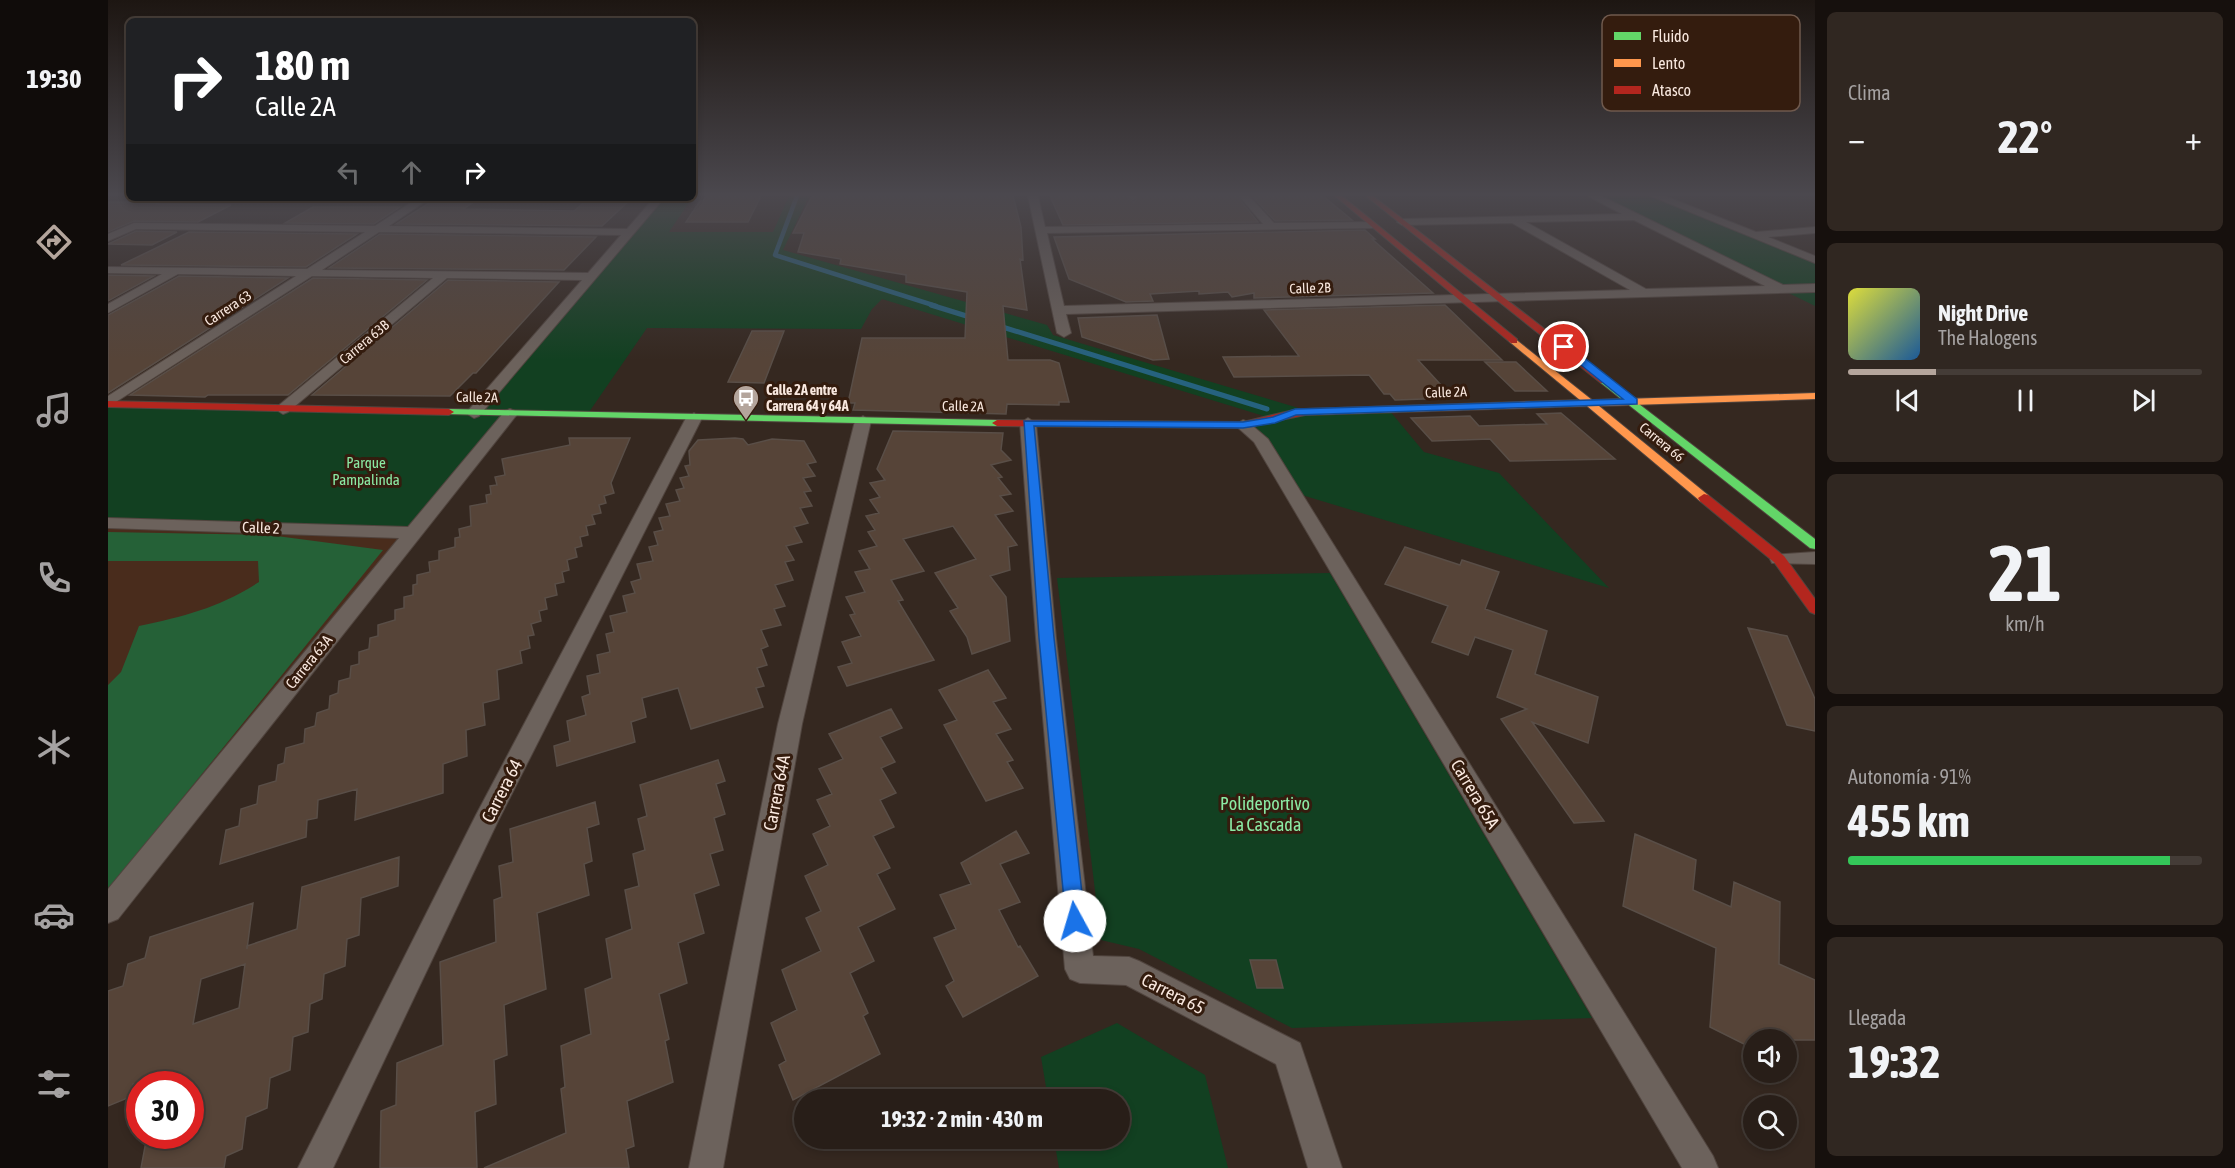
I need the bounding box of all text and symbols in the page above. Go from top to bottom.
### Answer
legend [1602,15,1800,111]
text: Fluido [1652,27,1689,45]
text: 180 m [255,41,350,89]
icon: right [156,42,234,120]
text: Lento [1652,54,1685,72]
text: 19:30 [26,63,82,94]
text: Atasco [1652,81,1691,99]
text: Clima [1848,81,1891,104]
text: Calle 2A [255,91,336,122]
text: 22° [1998,111,2052,163]
text: − [1848,119,1865,157]
text: + [2185,119,2202,157]
icon: left [332,156,365,189]
icon: ahead [395,156,428,189]
icon: right [458,156,491,189]
icon: directions [33,221,75,263]
street label: Calle 2B [1289,279,1331,297]
street label: Carrera 63 [201,287,255,329]
text: Night Drive [1938,300,2028,326]
street label: Carrera 63B [336,317,392,367]
pin [1538,321,1589,372]
text: The Halogens [1938,326,2037,349]
icon: arrive [1547,330,1580,363]
place label: Calle 2A entre Carrera 64 y 64A [766,382,849,414]
bus stop icon: Calle 2A entre Carrera 64 y 64A [731,383,761,421]
street label: Calle 2A [1425,383,1467,401]
icon: previous [1891,384,1924,417]
icon: pause [2009,384,2042,417]
icon: next [2127,384,2160,417]
icon: music [33,389,75,431]
street label: Calle 2A [456,389,498,405]
street label: Calle 2A [942,398,984,414]
street label: Carrera 66 [1636,419,1688,465]
park label: Parque Pampalinda [332,454,400,488]
street label: Calle 2 [242,518,280,537]
text: 21 [1988,528,2062,618]
icon: phone [33,557,75,599]
text: km/h [2005,612,2045,635]
street label: Carrera 63A [282,631,336,692]
icon: climate [33,726,75,768]
street label: Carrera 64A [759,753,794,833]
street label: Carrera 65A [1447,755,1504,832]
street label: Carrera 64 [477,756,526,826]
text: Autonomía · 91% [1848,765,1971,788]
park label: Polideportivo La Cascada [1220,793,1310,835]
text: 455 km [1848,795,1970,847]
position arrow [1043,889,1107,953]
icon: car [33,894,75,936]
street label: Carrera 65 [1138,969,1208,1018]
text: Llegada [1848,1006,1906,1029]
map controls [1743,1029,1797,1149]
button: sound [1743,1029,1797,1083]
text: 19:32 [1848,1036,1941,1088]
icon: filters [33,1063,75,1105]
speed limit sign: 30 [126,1071,204,1149]
button: search [1743,1095,1797,1149]
text: 19:32 · 2 min · 430 m [881,1106,1043,1132]

